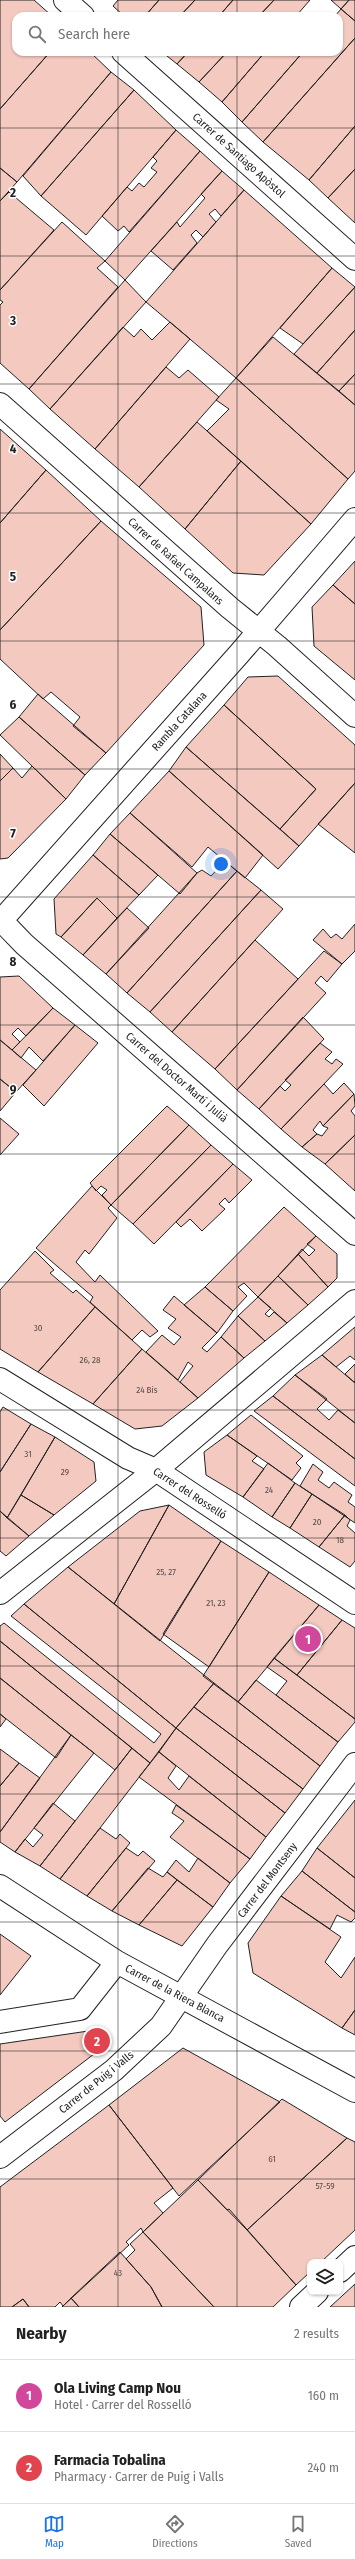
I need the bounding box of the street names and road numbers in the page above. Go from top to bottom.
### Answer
street label: Carrer de Santiago Apòstol [190,110,288,200]
street label: Carrer de Rafael Campalans [125,515,226,608]
street label: Rambla Catalana [149,689,209,754]
street label: Carrer del Doctor Martí i Julià [123,1030,230,1125]
street label: Carrer del Rosselló [151,1465,229,1522]
street label: Carrer del Montseny [235,1840,300,1920]
street label: Carrer de la Riera Blanca [123,1962,227,2025]
street label: Carrer de Puig i Valls [56,2048,136,2116]

